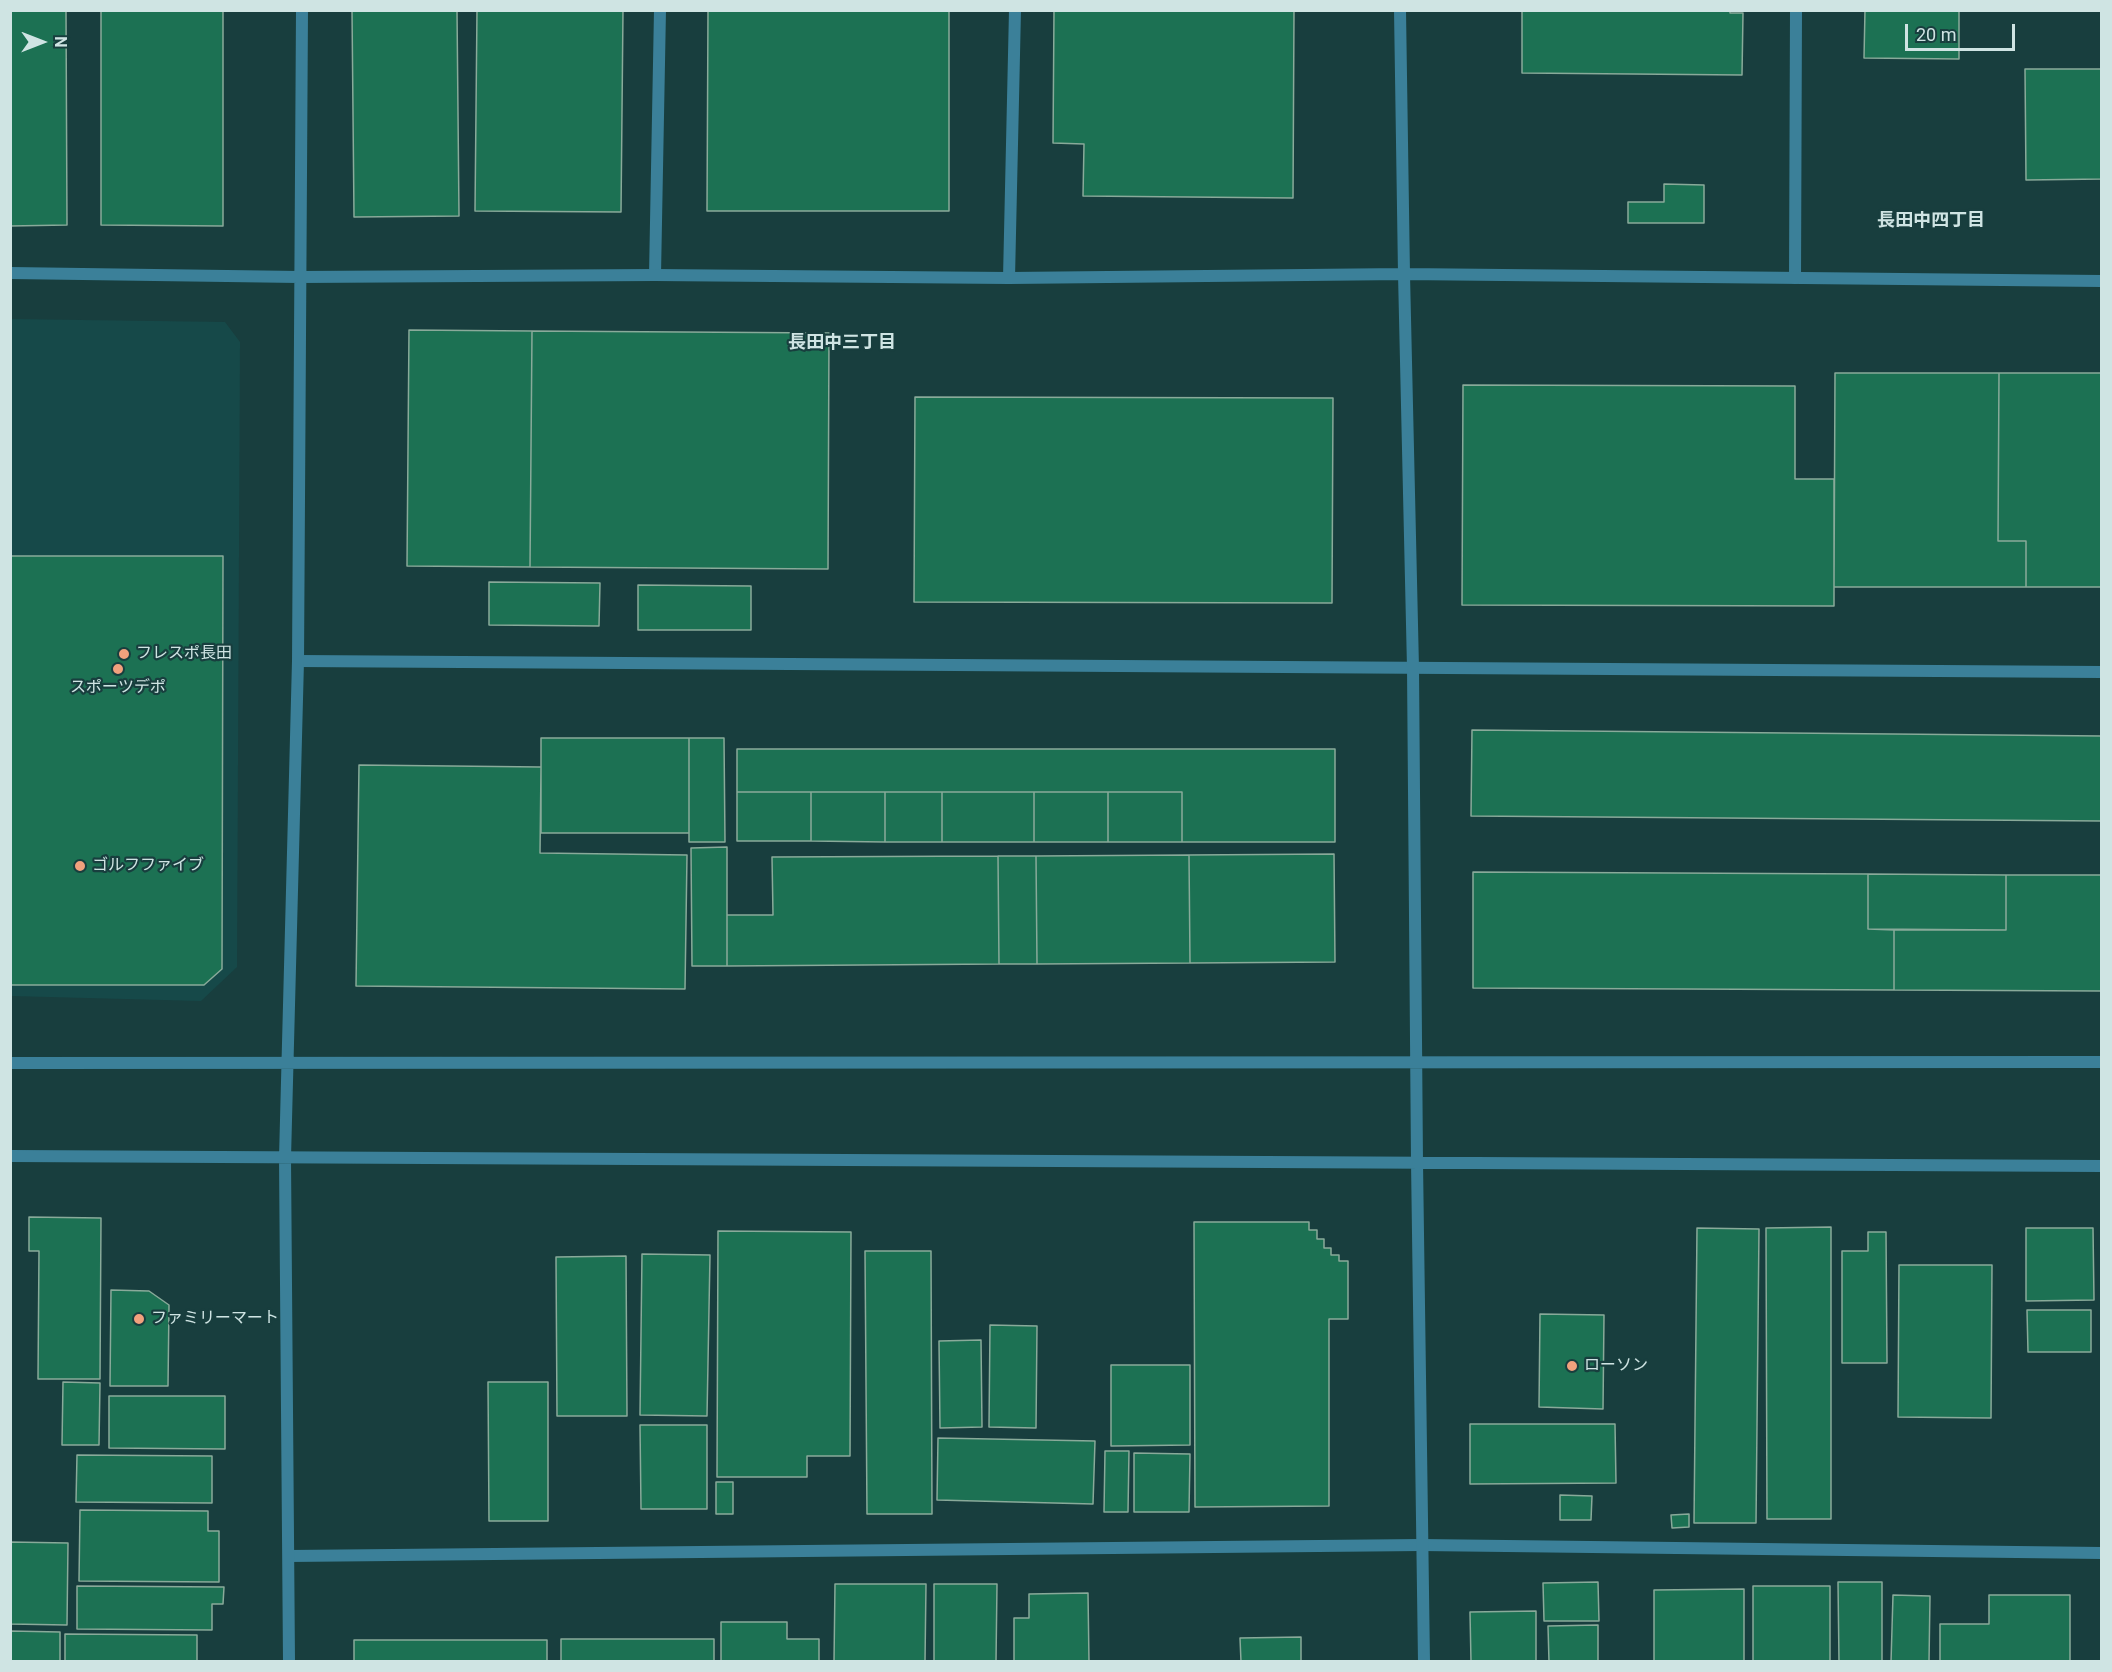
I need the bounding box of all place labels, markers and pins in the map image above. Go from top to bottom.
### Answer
place label: フレスポ長田 [136,644,232,664]
marker: フレスポ長田 [117,647,131,661]
marker: スポーツデポ [111,662,125,676]
place label: スポーツデポ [70,678,166,698]
place label: ゴルフファイブ [92,856,204,876]
marker: ゴルフファイブ [73,859,87,873]
place label: ファミリーマート [151,1309,279,1329]
marker: ファミリーマート [132,1312,146,1326]
place label: ローソン [1584,1356,1648,1376]
marker: ローソン [1565,1359,1579,1373]

